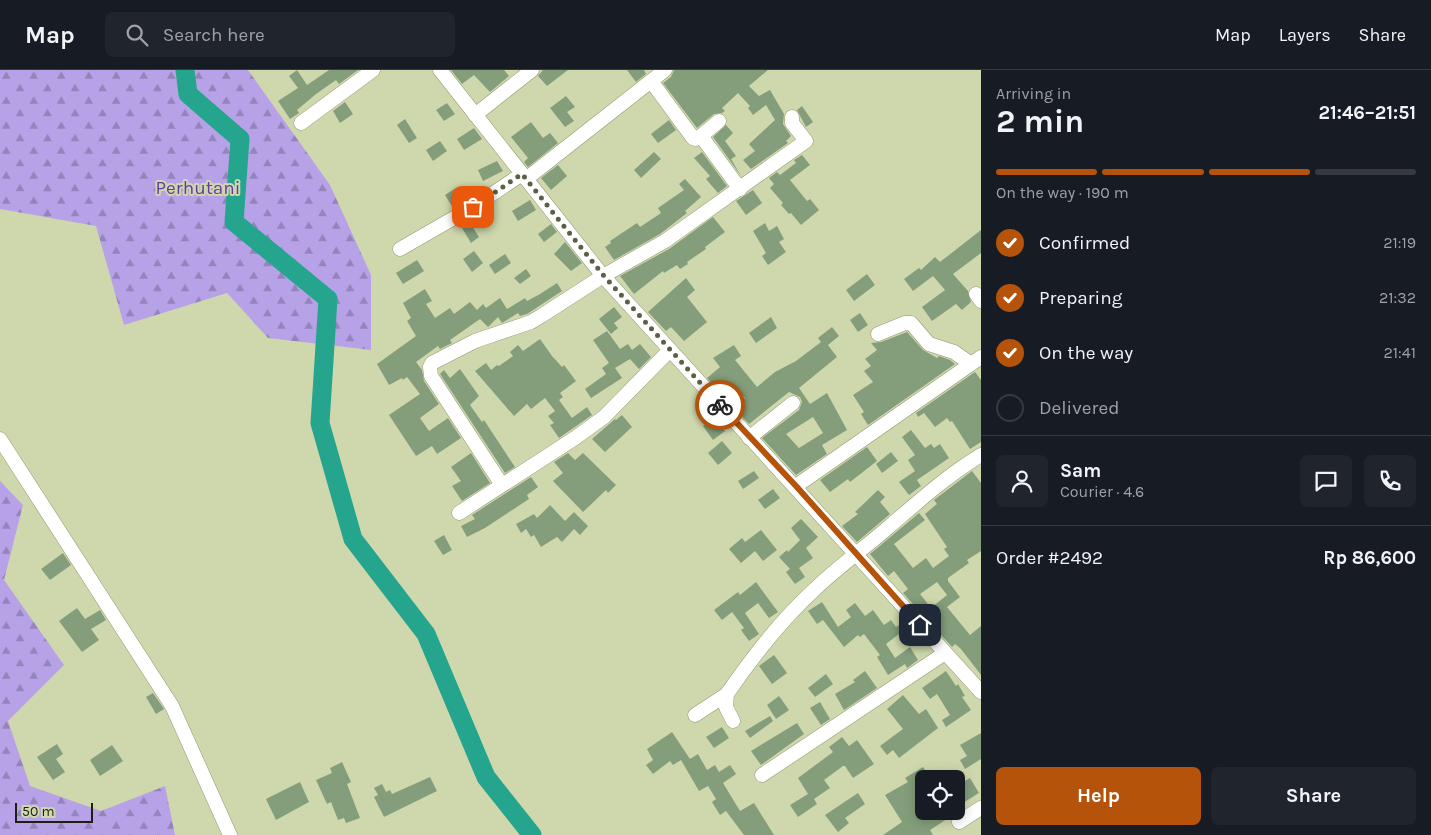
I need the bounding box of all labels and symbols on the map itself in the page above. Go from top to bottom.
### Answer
park label: Perhutani [156,177,240,199]
pin [452,186,494,228]
courier [695,380,745,430]
pin [899,604,941,646]
scale bar [15,800,92,823]

